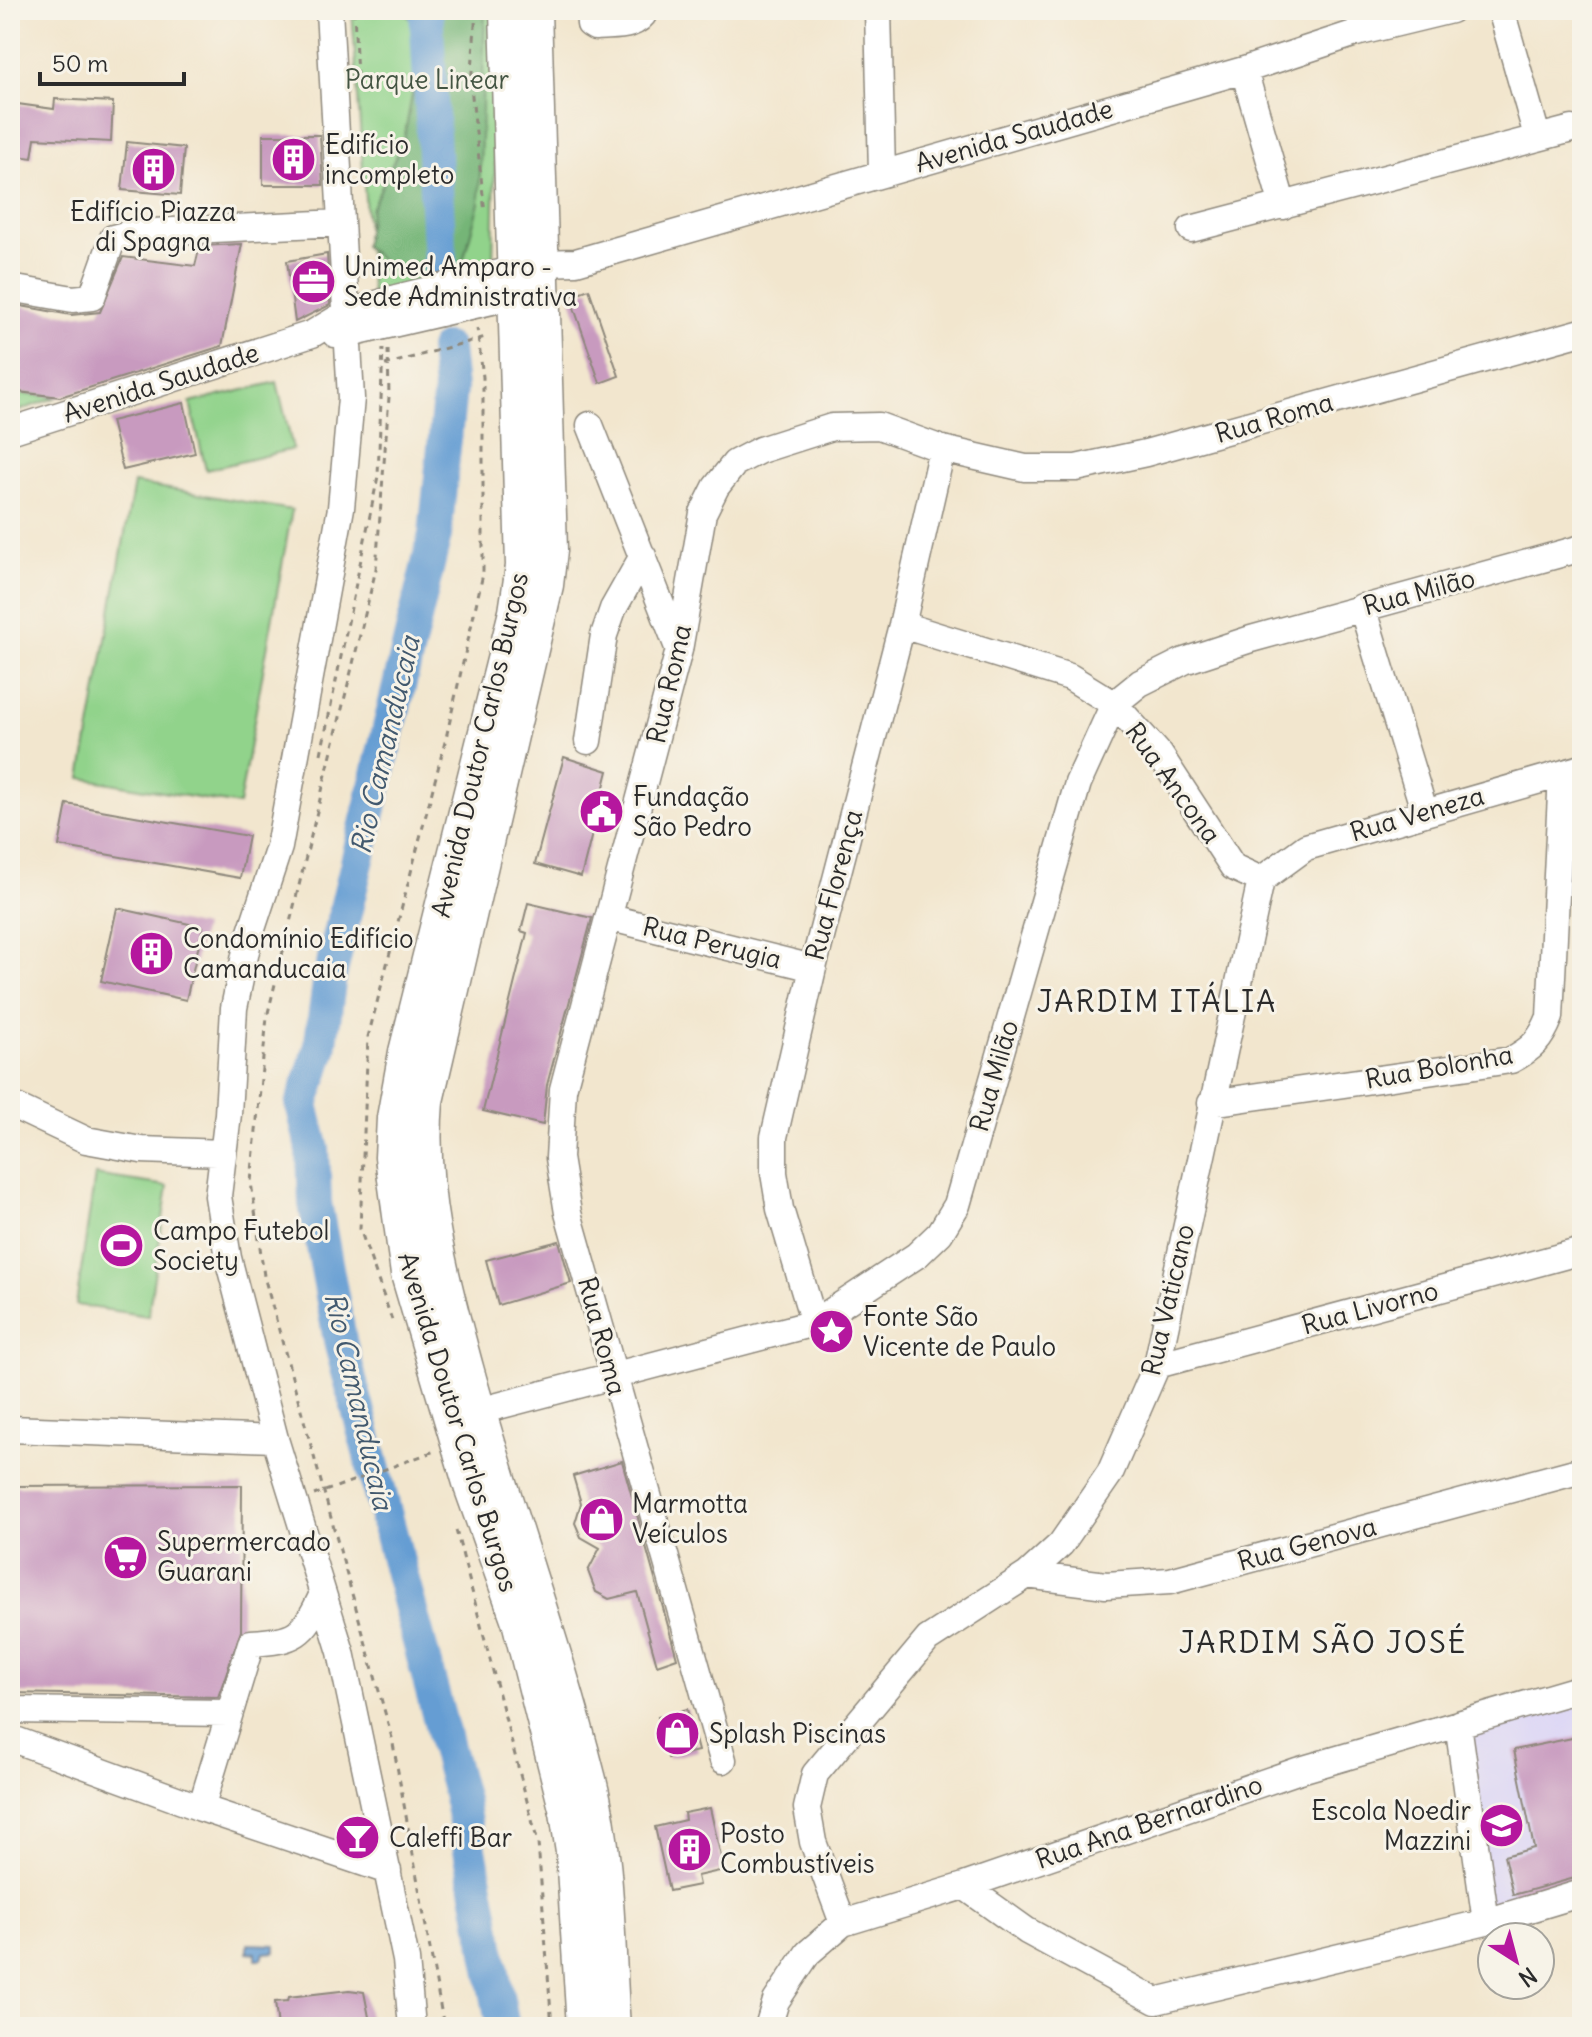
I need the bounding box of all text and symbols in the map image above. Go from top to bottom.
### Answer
scale bar [40,36,184,86]
text: 50 m [52,48,108,78]
park label: Parque Linear [345,63,510,96]
street label: Avenida Saudade [911,92,1116,179]
place label: Edifício incompleto [325,128,454,191]
building icon: Edifício incompleto [270,136,318,184]
building icon: Edifício Piazza di Spagna [129,145,177,193]
place label: Edifício Piazza di Spagna [70,195,236,258]
place label: Unimed Amparo - Sede Administrativa [344,250,577,313]
office icon: Unimed Amparo - Sede Administrativa [289,258,337,306]
street label: Avenida Saudade [59,335,263,430]
street label: Rua Roma [1211,385,1337,450]
street label: Rua Milão [1359,561,1478,622]
street label: Avenida Doutor Carlos Burgos [424,569,535,921]
street label: Rua Roma [639,621,698,747]
water label: Rio Camanducaia [342,631,428,857]
street label: Rua Ancona [1118,716,1228,850]
street label: Rua Veneza [1346,779,1488,848]
place label: Fundação São Pedro [633,780,752,843]
public building icon: Fundação São Pedro [578,788,626,836]
street label: Rua Florença [798,806,869,964]
street label: Rua Perugia [639,909,785,976]
place label: Condomínio Edifício Camanducaia [183,922,414,985]
building icon: Condomínio Edifício Camanducaia [128,930,176,978]
district label: JARDIM ITÁLIA [1037,981,1277,1020]
street label: Rua Milão [962,1016,1025,1135]
street label: Rua Bolonha [1362,1037,1515,1096]
place label: Campo Futebol Society [153,1214,329,1277]
street label: Rua Vaticano [1134,1221,1201,1379]
sports icon: Campo Futebol Society [98,1222,146,1270]
street label: Avenida Doutor Carlos Burgos [391,1248,526,1595]
street label: Rua Roma [571,1273,634,1399]
street label: Rua Livorno [1298,1273,1442,1342]
water label: Rio Camanducaia [316,1289,402,1515]
place label: Fonte São Vicente de Paulo [863,1300,1056,1363]
place icon: Fonte São Vicente de Paulo [808,1308,856,1356]
place label: Marmotta Veículos [632,1487,748,1550]
shop icon: Marmotta Veículos [577,1495,625,1543]
street label: Rua Genova [1234,1509,1380,1578]
place label: Supermercado Guarani [157,1525,331,1588]
supermarket icon: Supermercado Guarani [102,1533,150,1581]
district label: JARDIM SÃO JOSÉ [1179,1623,1467,1661]
shop icon: Splash Piscinas [654,1710,702,1758]
place label: Splash Piscinas [709,1717,886,1750]
street label: Rua Ana Bernardino [1031,1767,1267,1876]
place label: Escola Noedir Mazzini [1311,1794,1471,1857]
school or university icon: Escola Noedir Mazzini [1478,1802,1526,1850]
bar icon: Caleffi Bar [334,1814,382,1862]
place label: Posto Combustíveis [720,1817,875,1880]
place label: Caleffi Bar [389,1821,512,1854]
building icon: Posto Combustíveis [665,1825,713,1873]
north arrow [1476,1921,1556,2001]
text: N [1513,1961,1542,1993]

